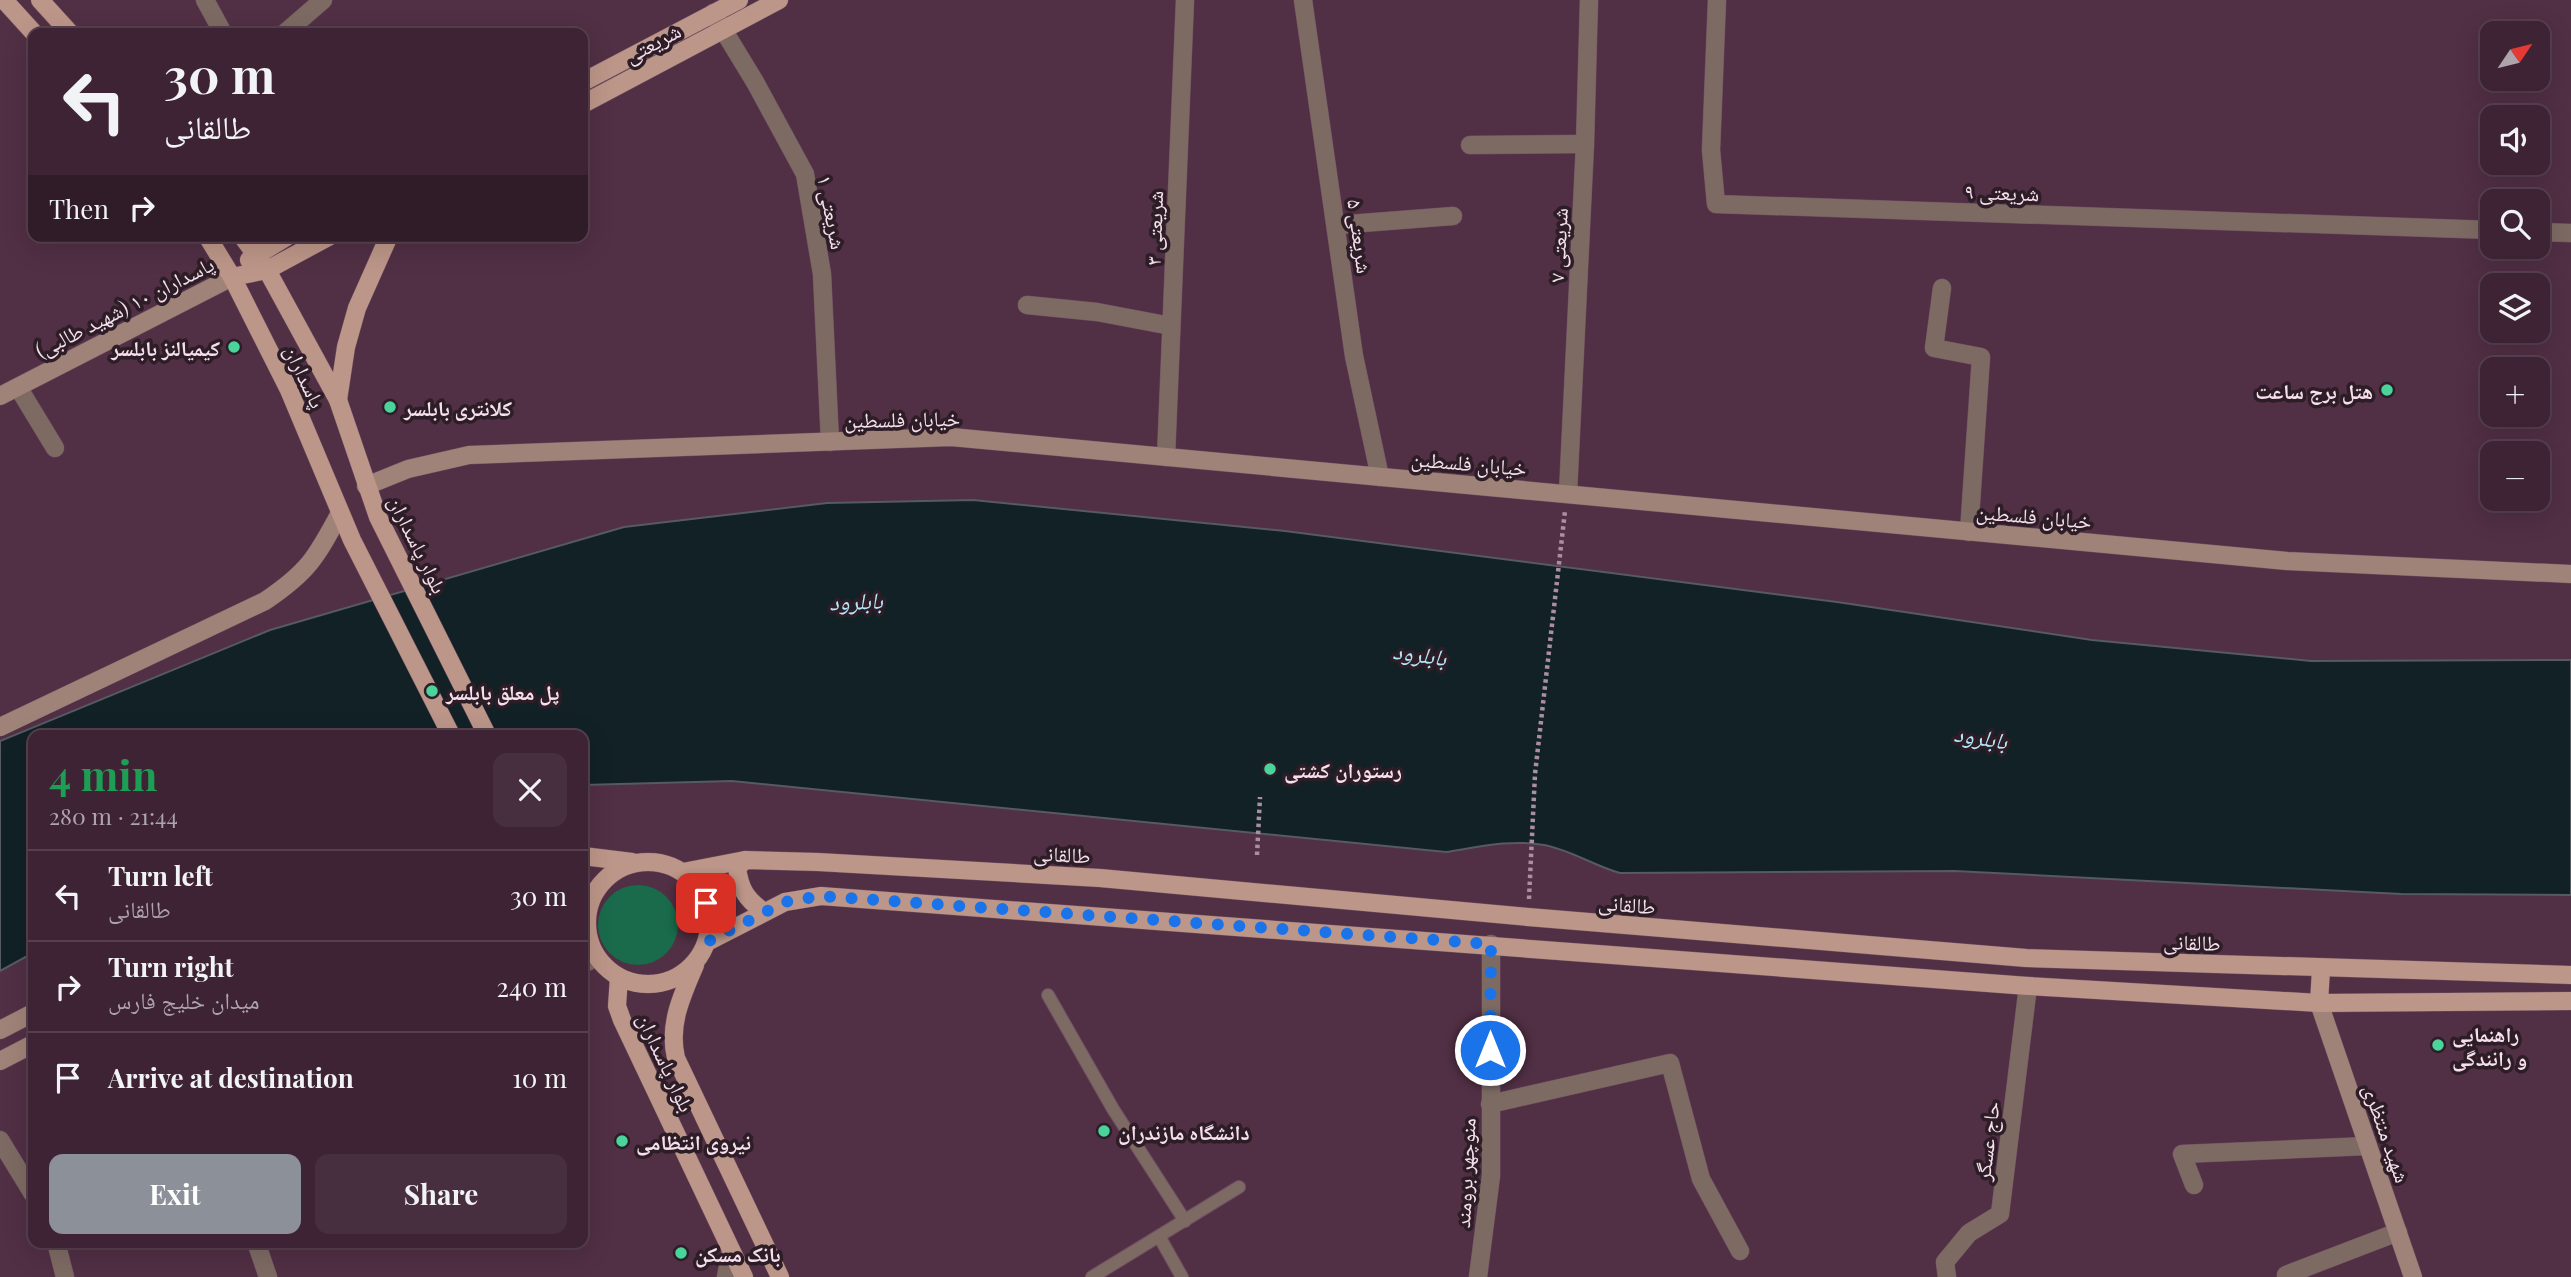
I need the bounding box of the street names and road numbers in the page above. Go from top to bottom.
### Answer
street label: شریعتی [619,16,686,69]
street label: شریعتی ۱ [811,173,854,252]
street label: شریعتی ۹ [1964,176,2040,207]
street label: شریعتی ۳ [1138,190,1169,266]
street label: شریعتی ۵ [1341,197,1380,275]
street label: شریعتی ۷ [1541,207,1574,283]
street label: پاسداران ۱۰ (شهید طالبی) [30,249,219,364]
street label: پاسداران [279,340,333,412]
street label: خیابان فلسطین [844,403,960,434]
street label: خیابان فلسطین [1410,443,1528,482]
street label: بلوار پاسداران [383,490,455,598]
street label: خیابان فلسطین [1975,496,2093,535]
street label: طالقانی [1033,838,1091,869]
street label: طالقانی [1597,887,1657,920]
street label: طالقانی [2163,926,2221,957]
street label: بلوار پاسداران [632,1008,702,1116]
street label: شهید منتظری [2358,1080,2418,1186]
street label: حاج عسگر [1967,1100,2006,1183]
street label: منوچهر برومند [1447,1117,1481,1229]

